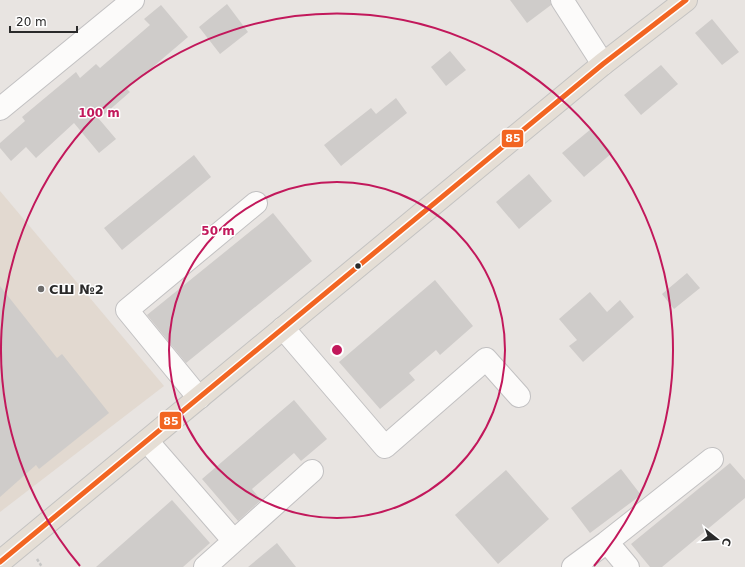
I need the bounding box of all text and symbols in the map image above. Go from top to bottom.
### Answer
scale bar [10,8,77,34]
text: 20 m [16,15,47,29]
text: 100 m [78,106,120,120]
line badge: 85 [501,129,524,148]
text: 85 [505,132,521,145]
text: 50 m [201,224,235,238]
unlabelled marker [353,261,363,271]
place label: СШ №2 [49,282,104,297]
marker: СШ №2 [36,284,46,294]
centre of rings [330,343,344,357]
line badge: 85 [159,411,182,430]
text: 85 [163,415,179,428]
north arrow [697,519,737,559]
text: С [719,536,733,548]

